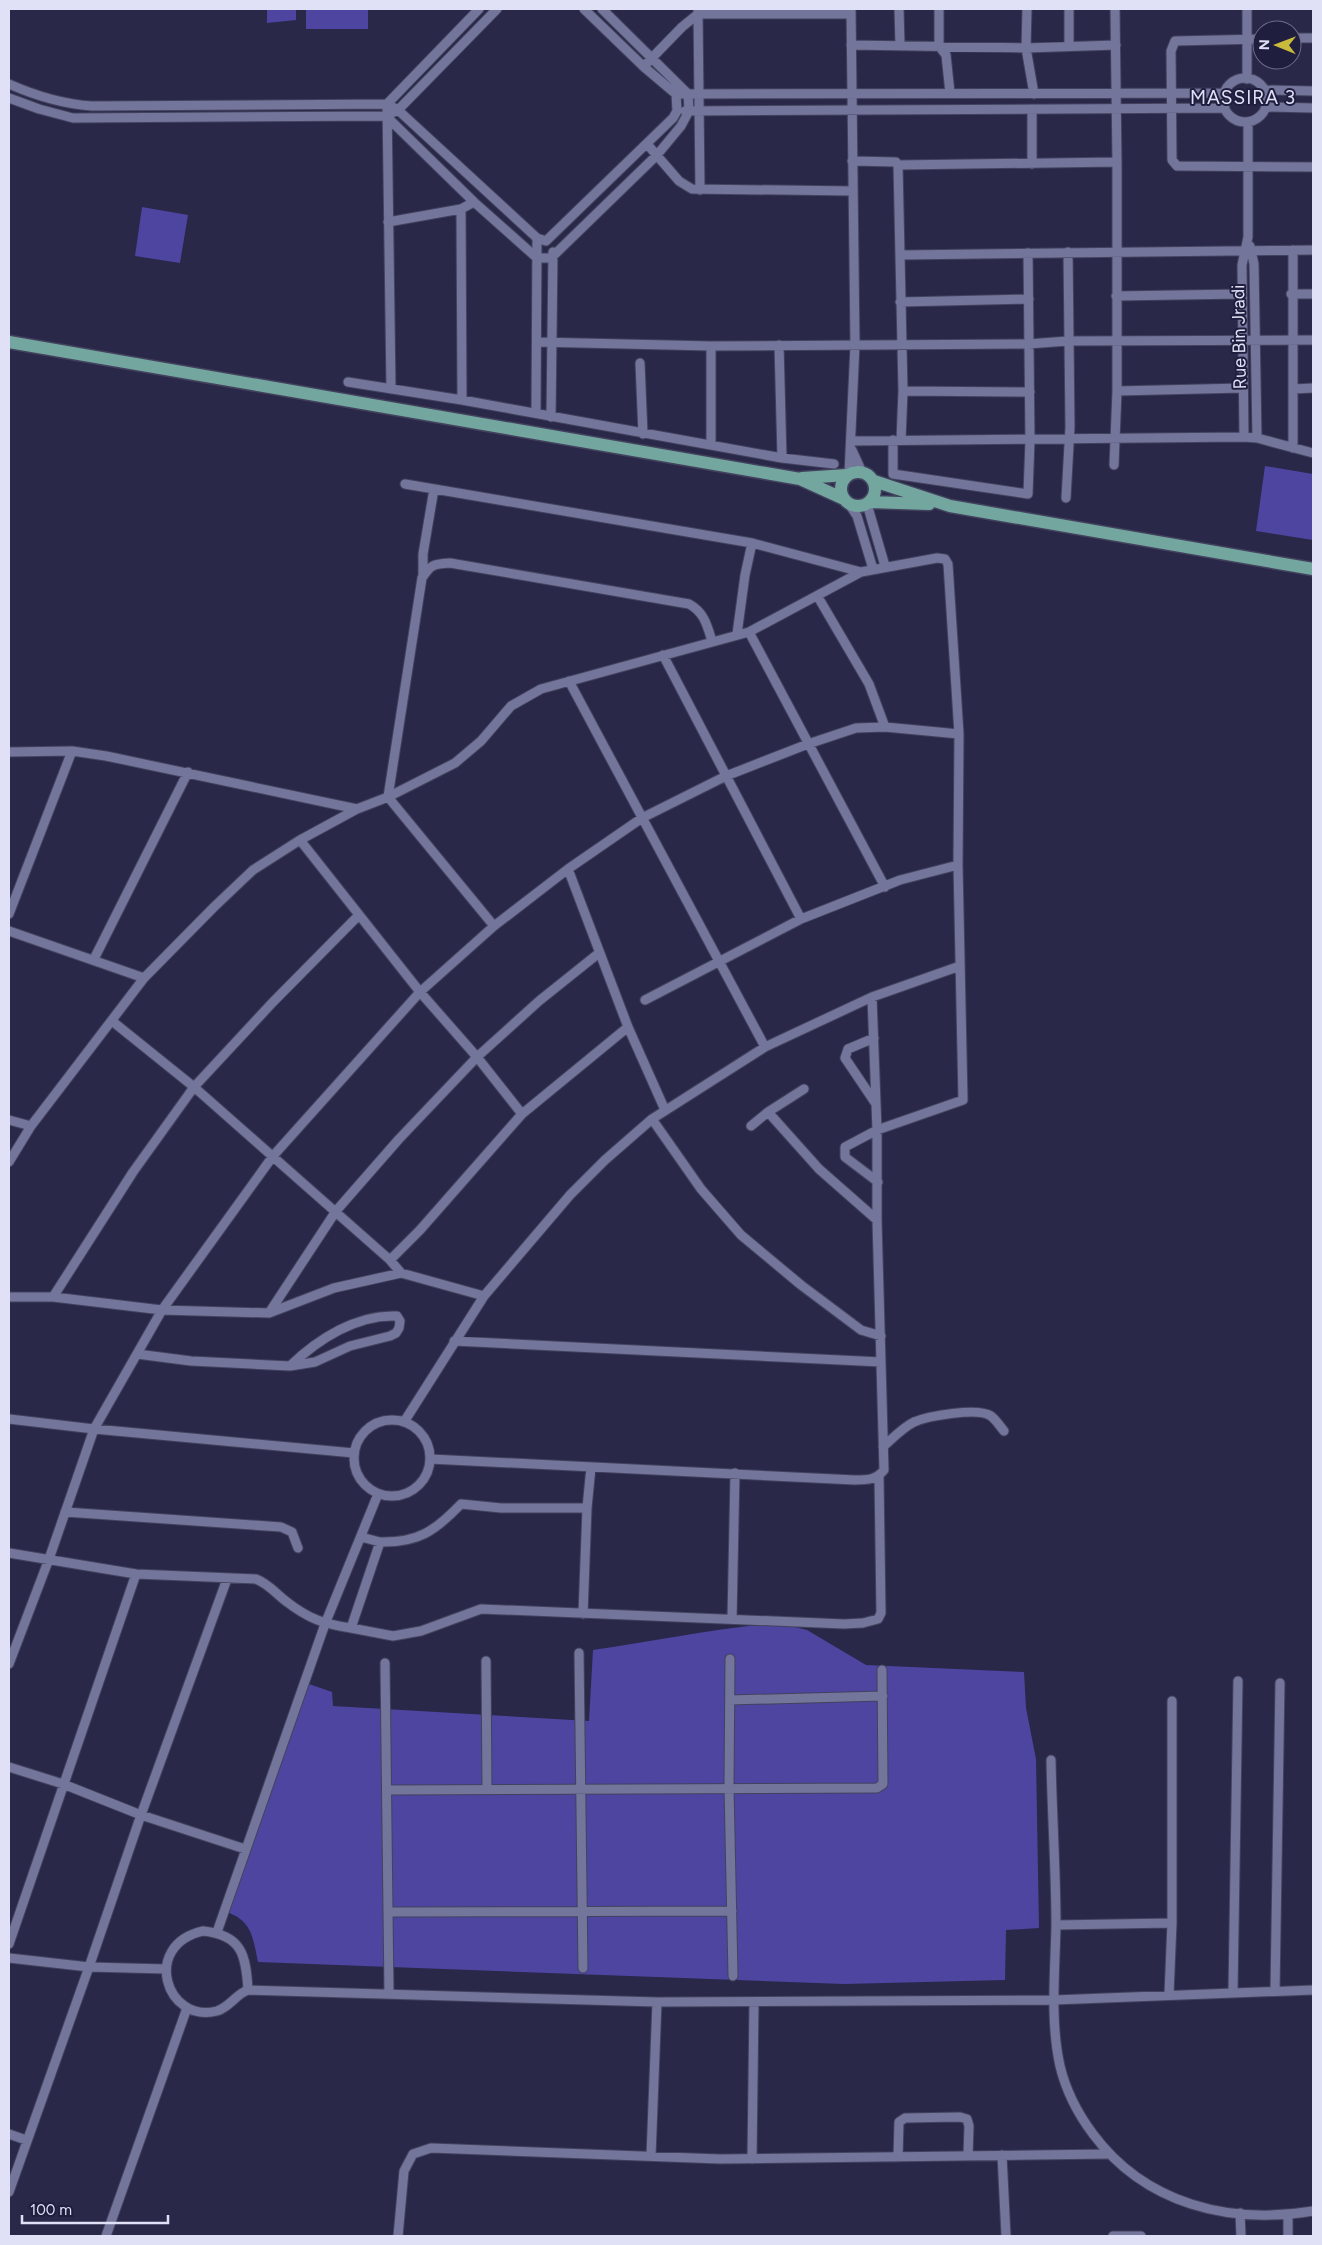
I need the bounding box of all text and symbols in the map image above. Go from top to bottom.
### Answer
north arrow [1252,20,1302,70]
text: N [1256,39,1273,50]
district label: MASSIRA 3 [1190,86,1296,109]
street label: Rue Bin Jradi [1227,285,1251,389]
scale bar [22,2192,169,2224]
text: 100 m [30,2201,72,2219]

